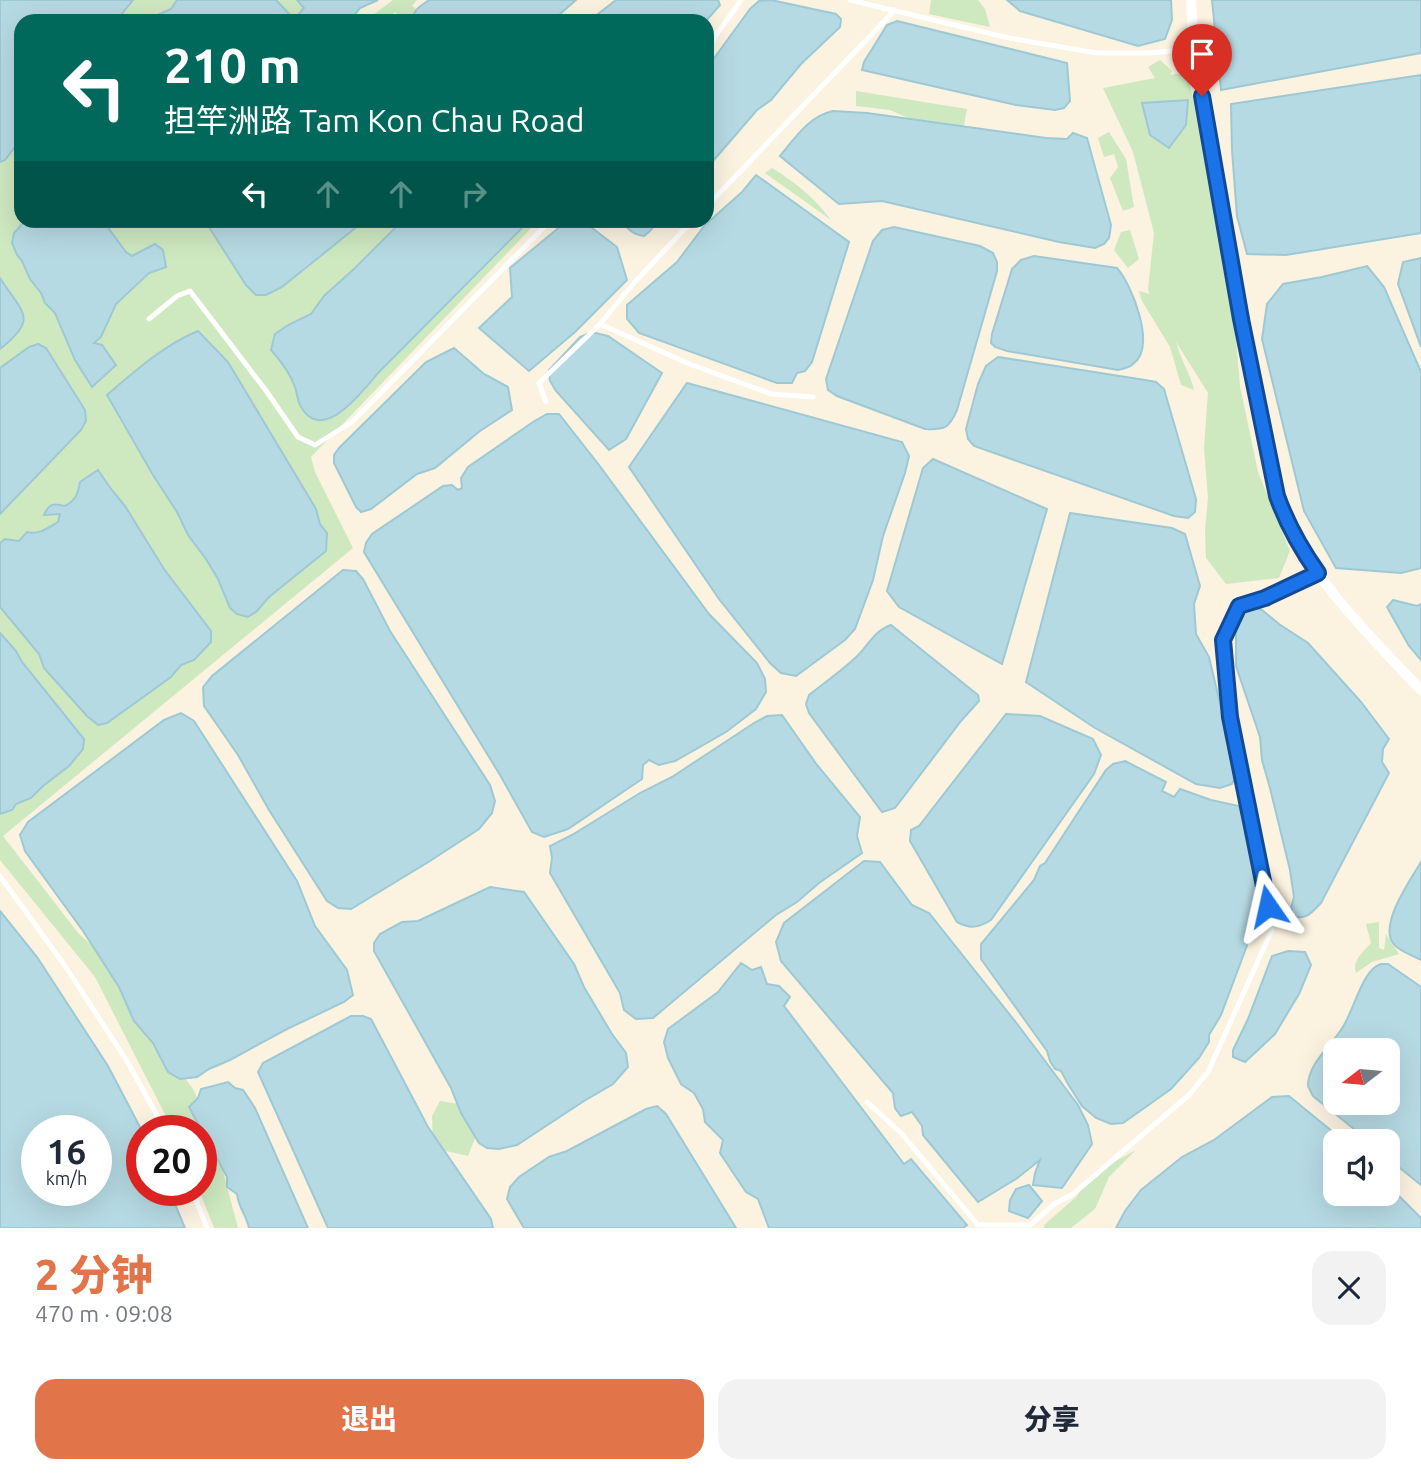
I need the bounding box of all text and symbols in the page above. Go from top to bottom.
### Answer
pin [1172,24,1232,96]
icon: arrive [1183,35,1221,73]
text: 210 m [164,37,301,92]
icon: left [49,42,140,133]
text: 担竿洲路 Tam Kon Chau Road [164,102,584,138]
icon: left [236,175,274,213]
icon: ahead [309,175,347,213]
icon: ahead [382,175,420,213]
icon: right [455,175,493,213]
position arrow [1231,869,1305,943]
north arrow [1323,1038,1400,1115]
map controls [1323,1038,1400,1206]
speed limit sign: 20 [126,1115,217,1206]
button: sound [1323,1129,1400,1206]
text: 16 [47,1131,86,1171]
text: km/h [46,1168,87,1188]
text: 2 分钟 [35,1251,153,1298]
button: close [1312,1251,1386,1325]
text: 470 m · 09:08 [35,1301,173,1326]
button: 退出 [35,1379,704,1459]
button: 分享 [718,1379,1386,1459]

